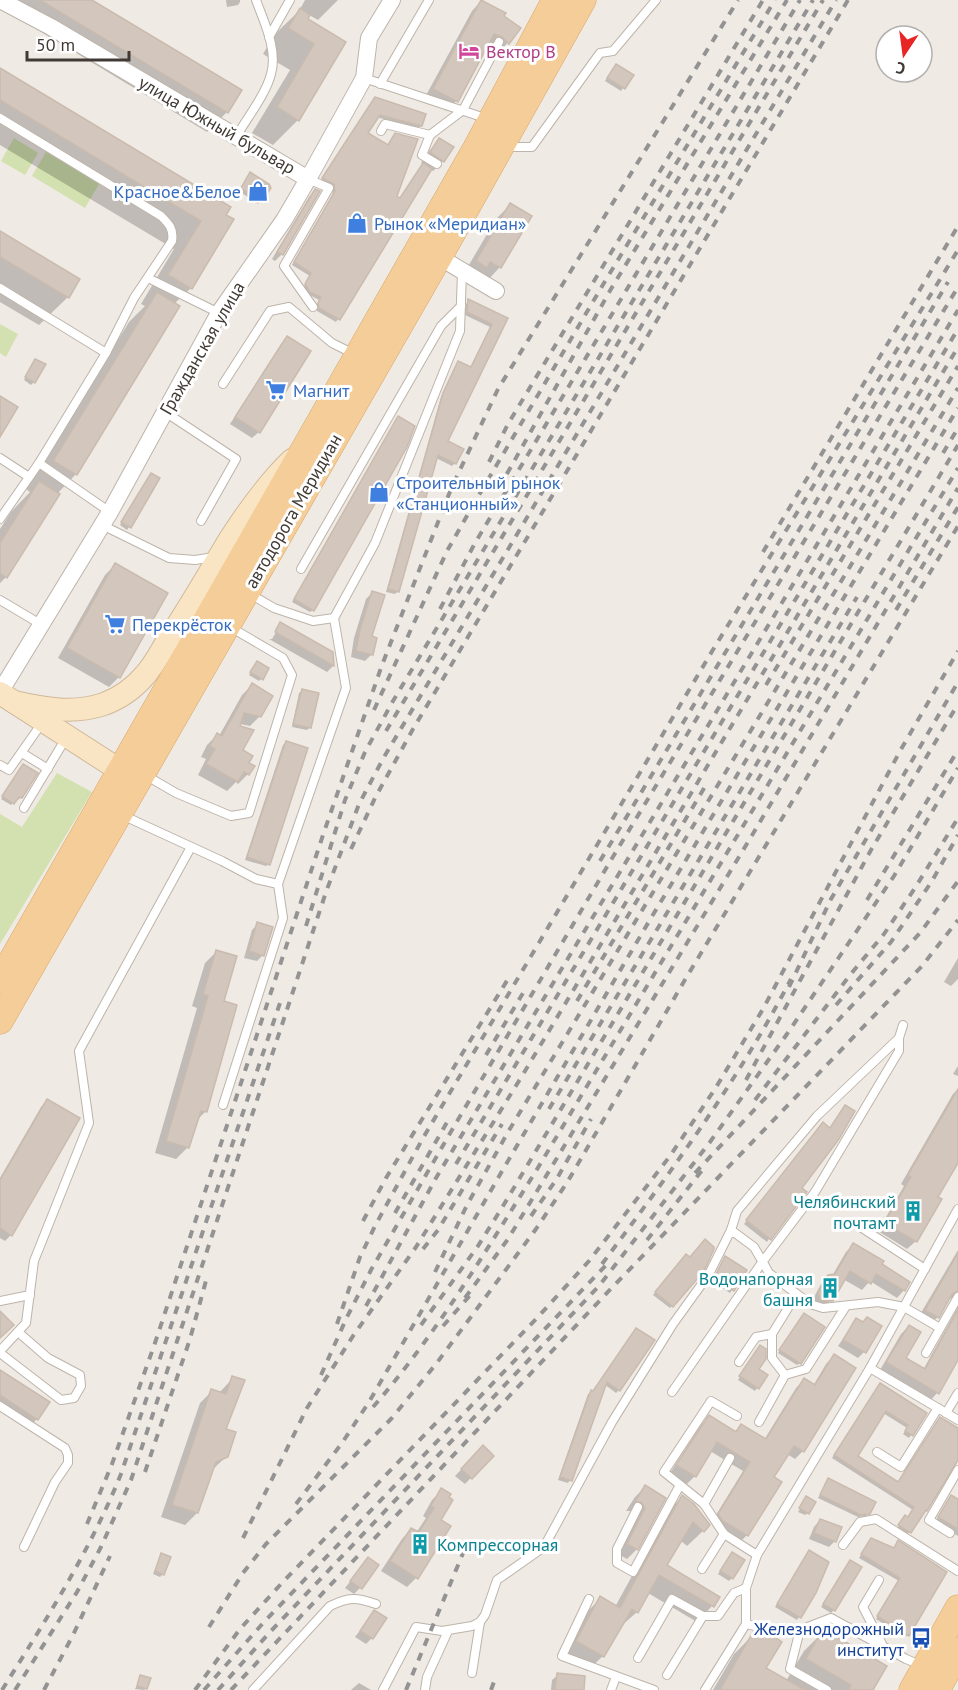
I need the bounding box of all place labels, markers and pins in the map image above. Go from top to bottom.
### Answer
hotel icon: Вектор В [457,39,481,63]
place label: Вектор В [486,40,556,63]
shop icon: Красное&Белое [246,179,270,203]
place label: Красное&Белое [114,180,241,203]
shop icon: Рынок «Меридиан» [345,211,369,235]
place label: Рынок «Меридиан» [374,212,526,235]
supermarket icon: Магнит [264,378,288,402]
place label: Магнит [293,379,350,402]
place label: Строительный рынок «Станционный» [396,471,561,515]
shop icon: Строительный рынок «Станционный» [367,480,391,504]
supermarket icon: Перекрёсток [103,612,127,636]
place label: Перекрёсток [132,613,233,636]
place label: Челябинский почтамт [793,1190,897,1234]
building icon: Челябинский почтамт [901,1199,925,1223]
place label: Водонапорная башня [699,1267,813,1311]
building icon: Водонапорная башня [818,1276,842,1300]
building icon: Компрессорная [408,1532,432,1556]
place label: Компрессорная [437,1533,558,1556]
place label: Железнодорожный институт [753,1617,905,1661]
bus stop icon: Железнодорожный институт [909,1626,933,1650]

